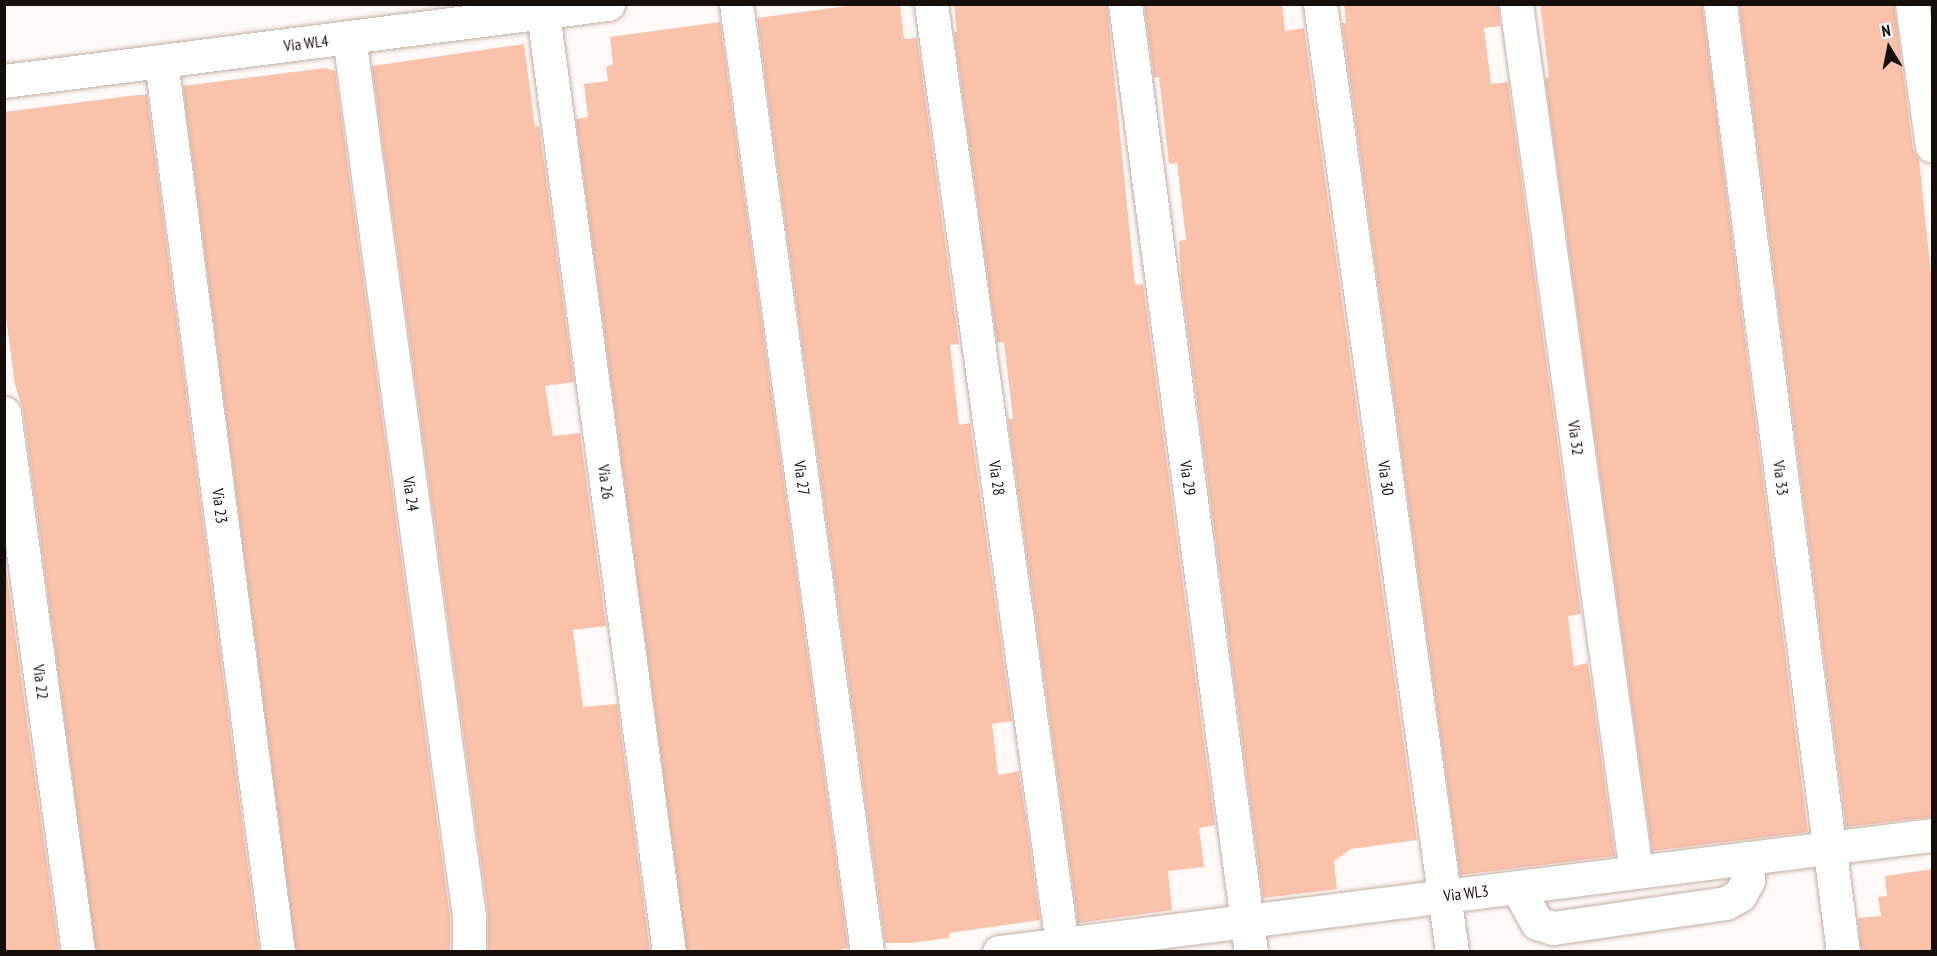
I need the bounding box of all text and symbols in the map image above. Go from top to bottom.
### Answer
north arrow [1859,18,1919,78]
text: N [1880,20,1892,41]
street label: Via WL4 [282,31,330,55]
street label: Via 32 [1564,419,1588,457]
street label: Via 27 [790,459,814,497]
street label: Via 28 [985,459,1009,497]
street label: Via 29 [1176,459,1200,497]
street label: Via 30 [1374,459,1398,497]
street label: Via 33 [1769,459,1793,497]
street label: Via 26 [594,463,618,501]
street label: Via 24 [399,475,423,513]
street label: Via 23 [208,487,232,525]
street label: Via 22 [29,663,53,701]
street label: Via WL3 [1442,881,1490,905]

